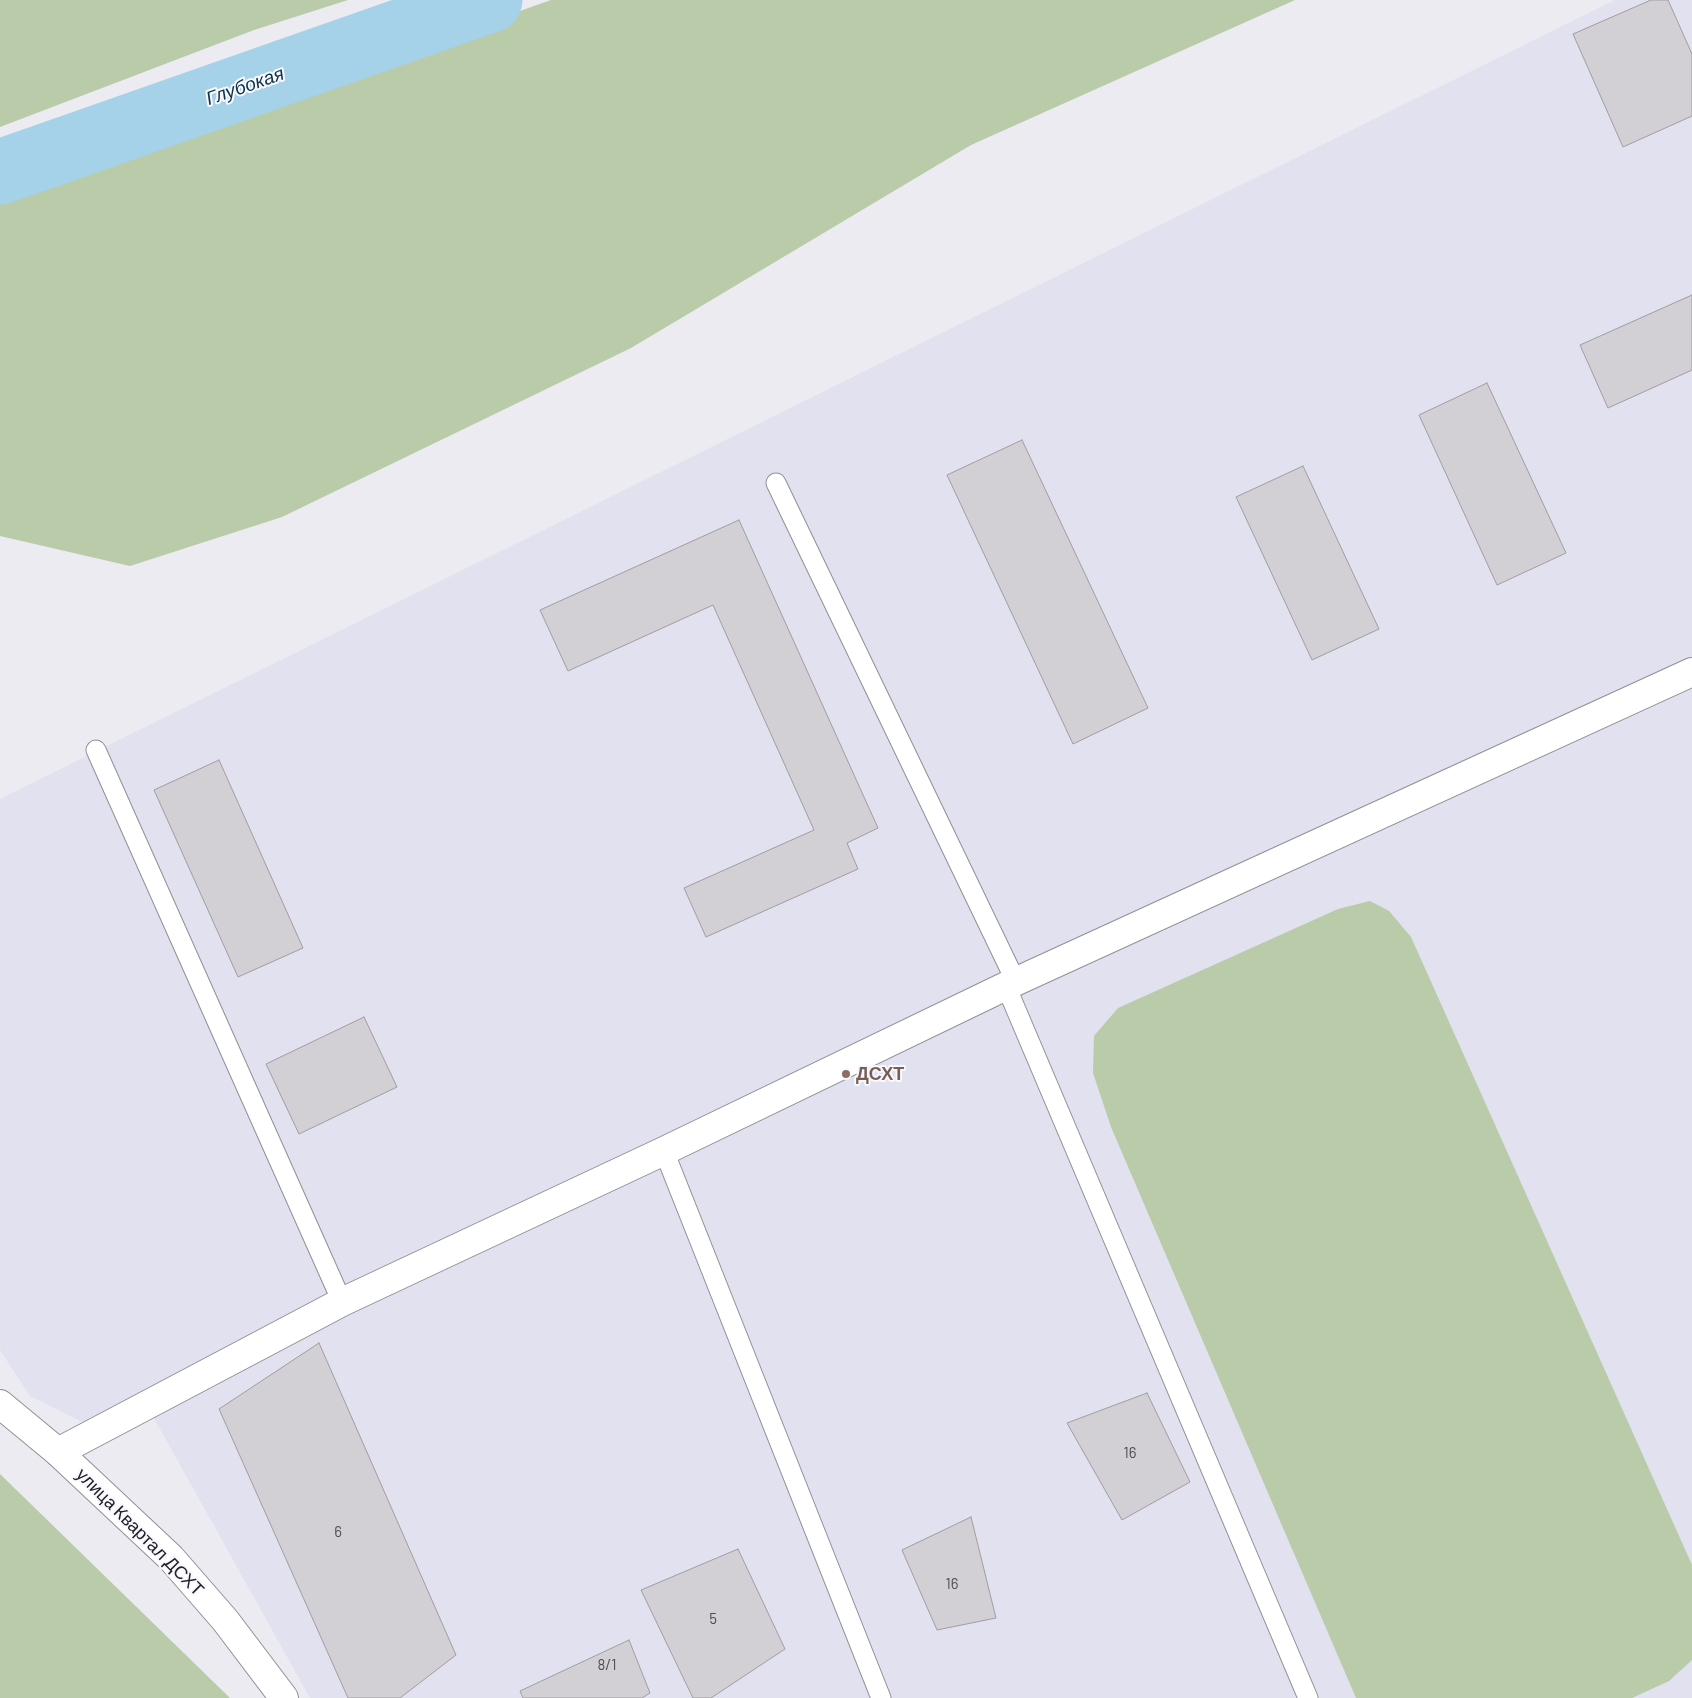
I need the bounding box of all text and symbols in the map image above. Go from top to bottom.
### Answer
water label: Глубокая [203,62,287,110]
place label: ДСХТ [856,1063,904,1085]
marker: ДСХТ [840,1068,852,1080]
house number: 16 [1124,1444,1136,1462]
street label: улица Квартал ДСХТ [72,1464,208,1600]
house number: 6 [334,1523,342,1541]
house number: 16 [946,1575,958,1593]
house number: 5 [709,1610,717,1628]
house number: 8/1 [597,1656,617,1674]

